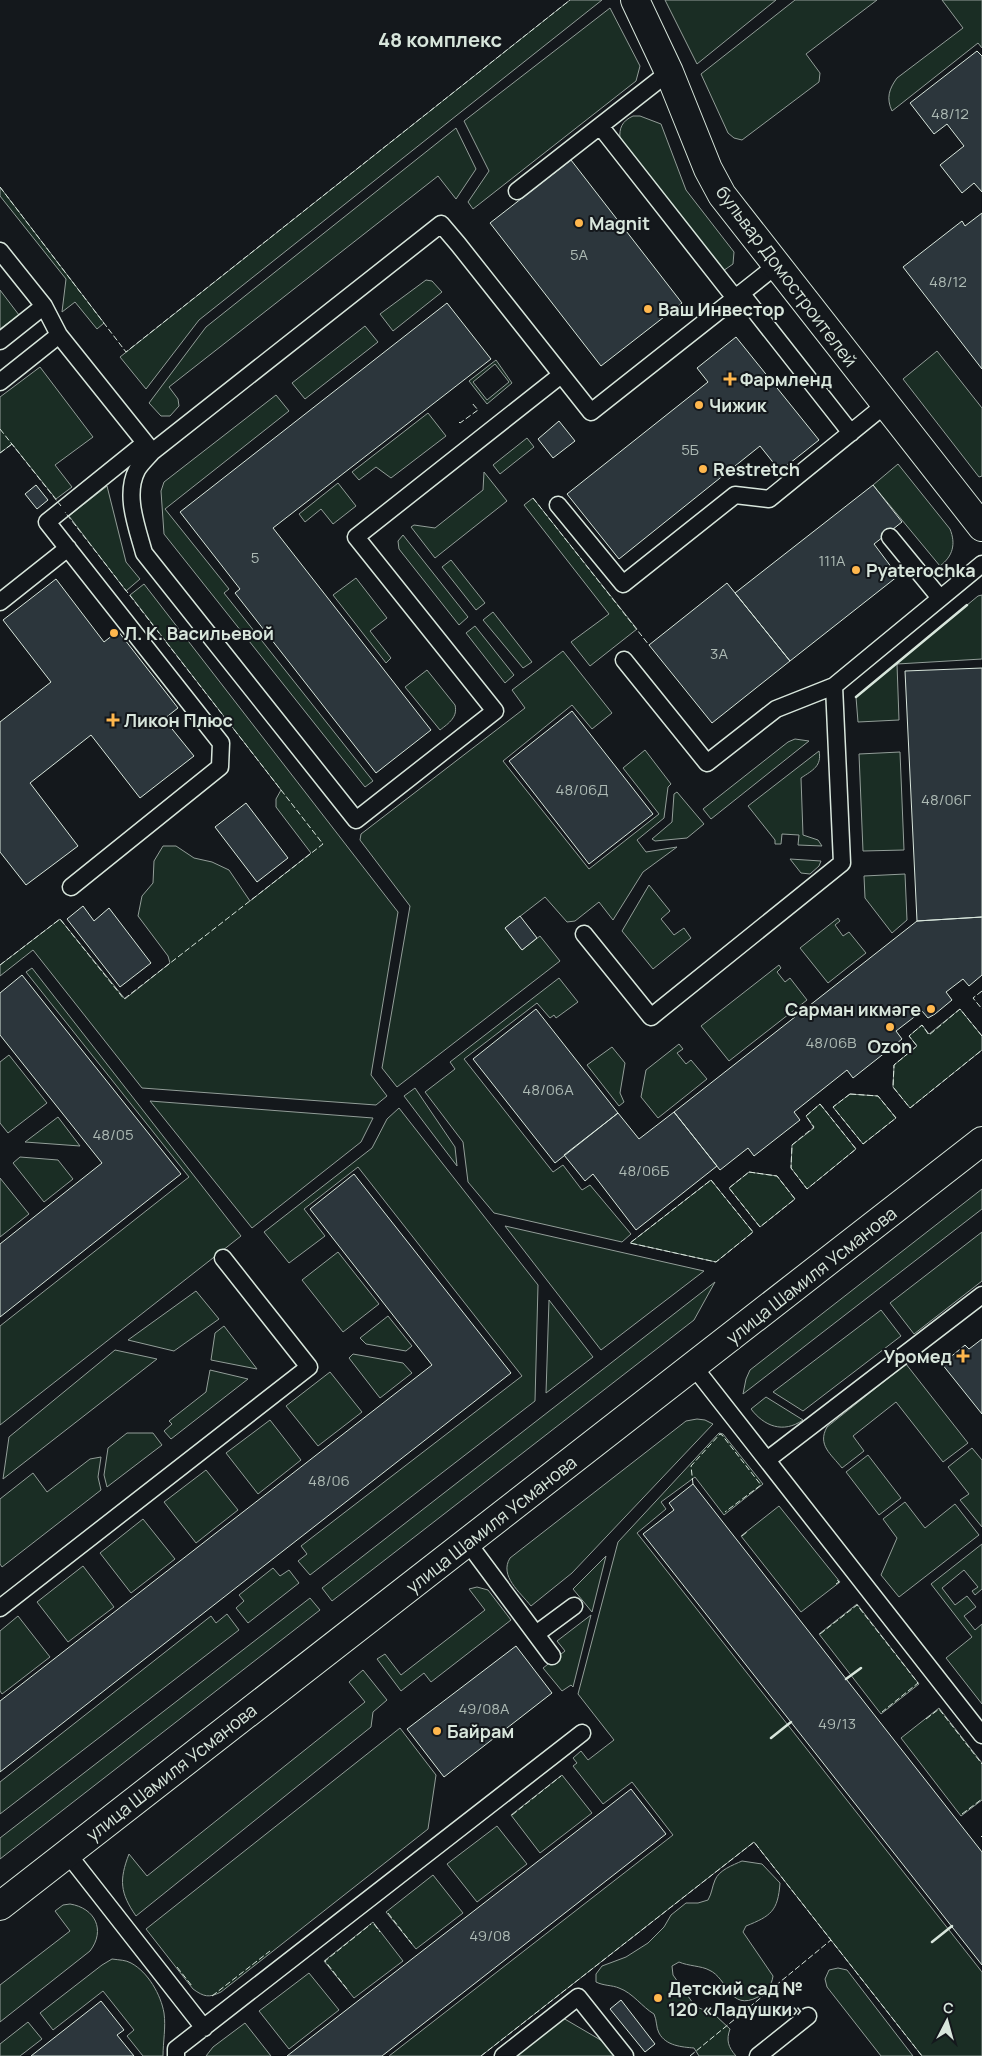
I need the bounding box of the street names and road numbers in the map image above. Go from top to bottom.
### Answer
street label: бульвар Домостроителей [711,181,863,371]
street label: улица Шамиля Усманова [721,1201,901,1349]
street label: улица Шамиля Усманова [401,1450,581,1598]
street label: улица Шамиля Усманова [81,1698,261,1846]

